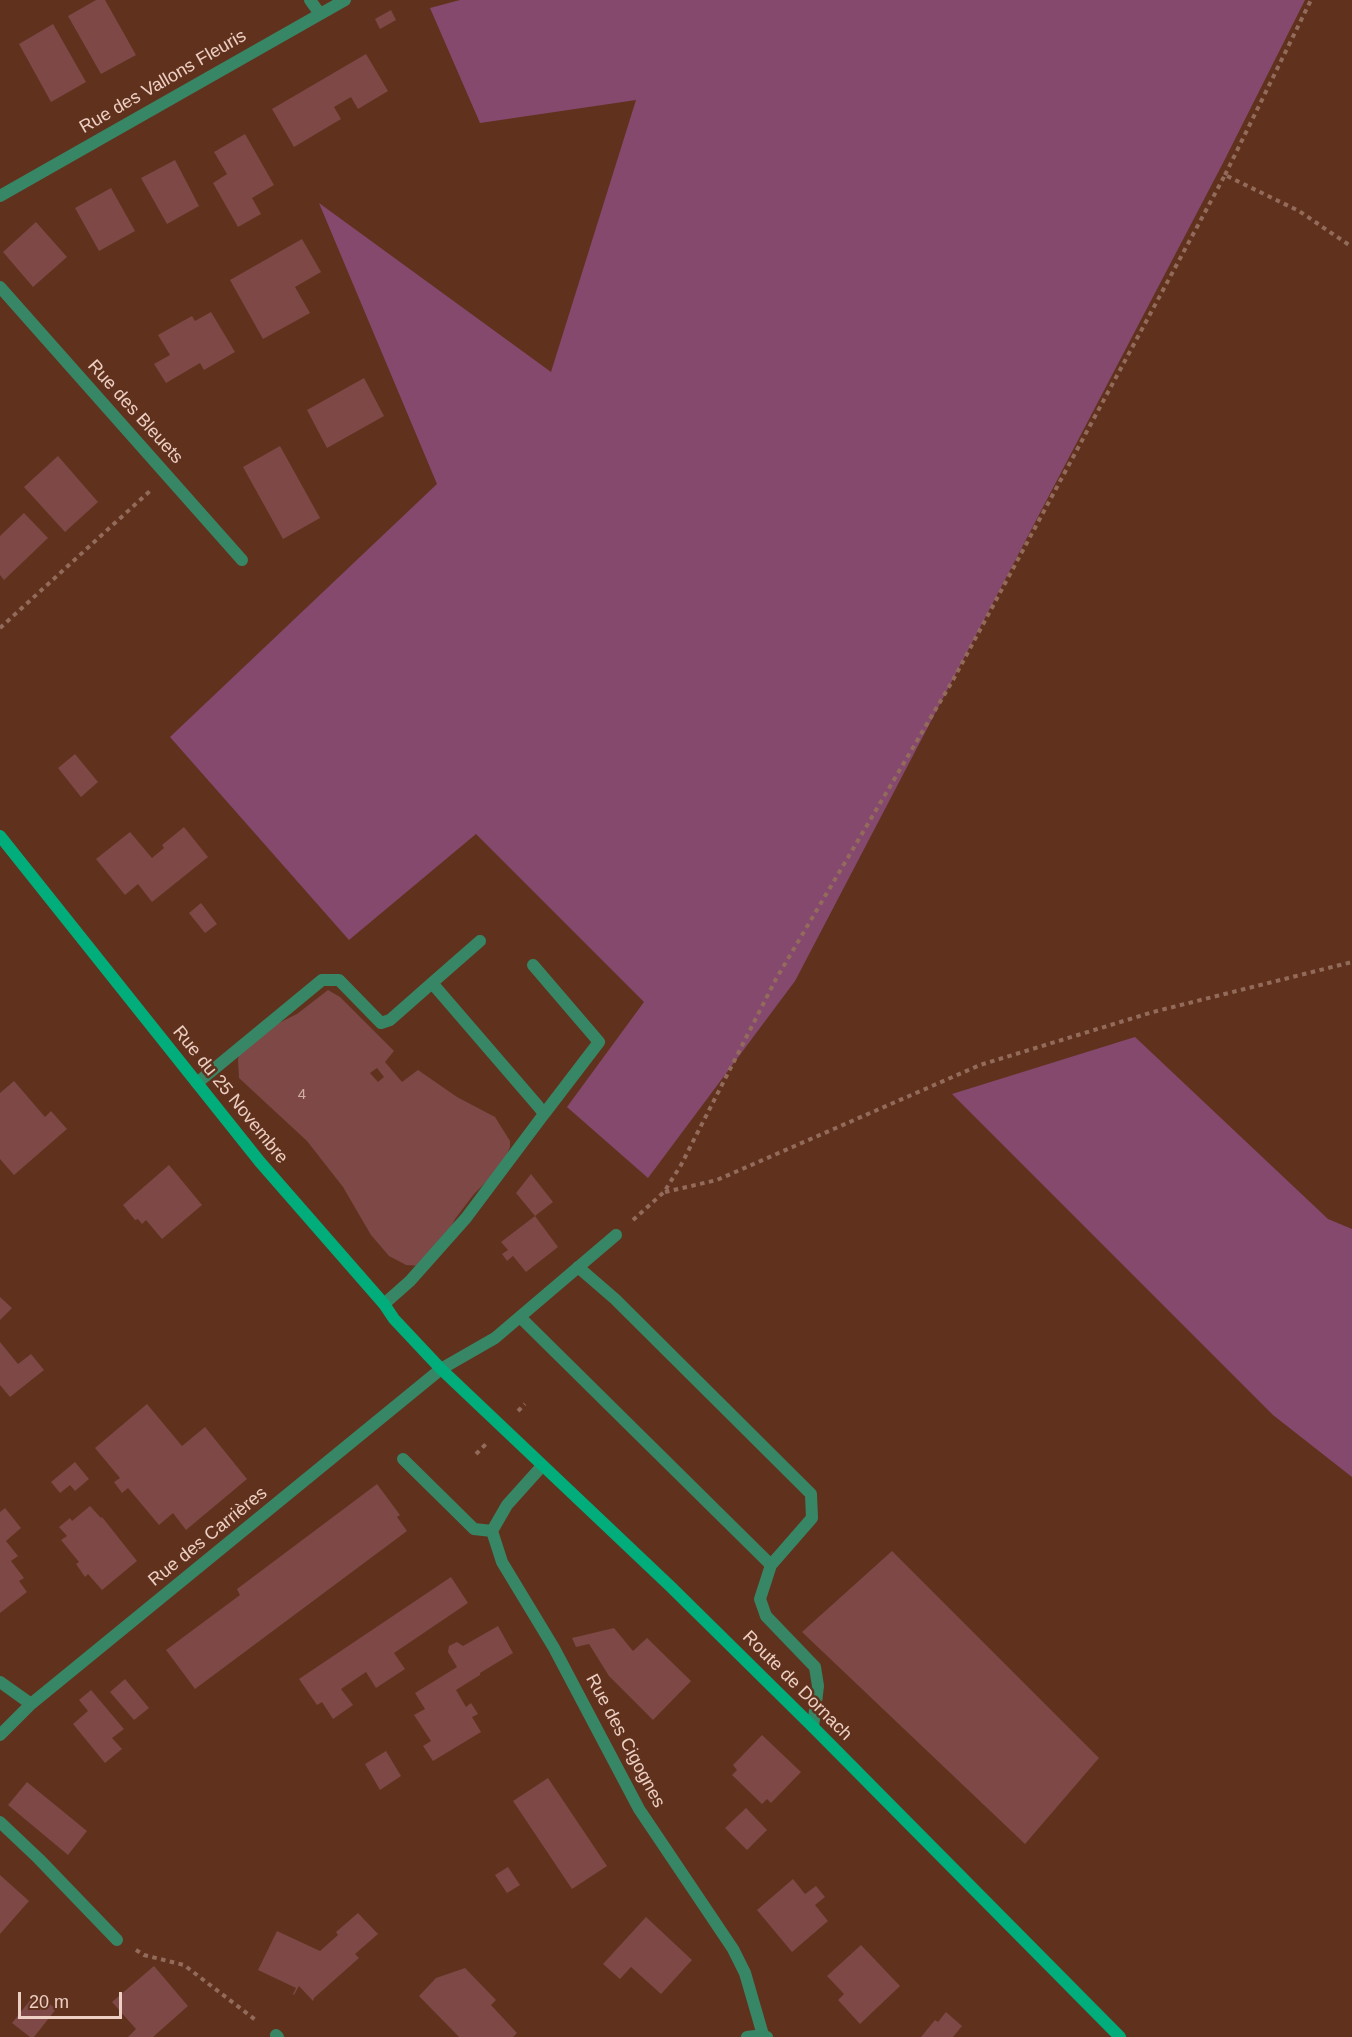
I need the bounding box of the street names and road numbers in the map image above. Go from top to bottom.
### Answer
street label: Rue des Vallons Fleuris [76,25,250,139]
street label: Rue des Bleuets [83,356,187,468]
street label: Rue du 25 Novembre [168,1022,292,1168]
street label: Rue des Carrières [144,1483,272,1591]
street label: Route de Dornach [738,1627,856,1745]
street label: Rue des Cigognes [581,1671,669,1811]

